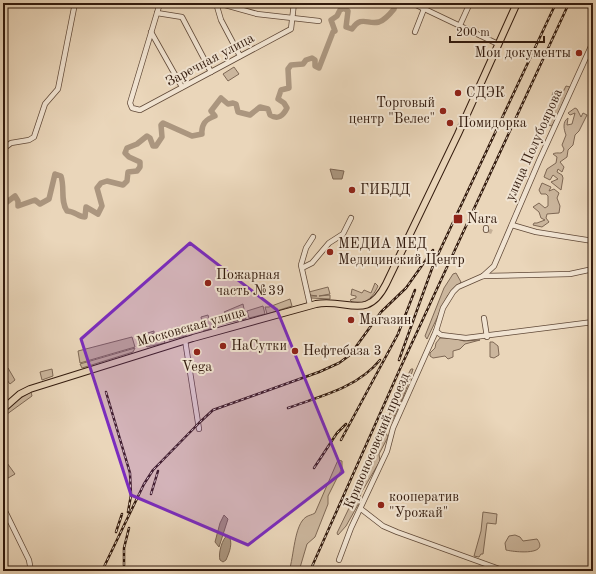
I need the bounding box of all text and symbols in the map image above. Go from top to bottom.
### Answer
scale bar [450,18,544,44]
text: 200 m [456,27,490,39]
street label: Заречная улица [163,31,257,89]
place label: Мои документы [475,46,571,60]
marker: Мои документы [574,48,584,58]
place label: СДЭК [466,86,505,100]
street label: улица Полубоярова [503,87,565,203]
marker: СДЭК [453,88,463,98]
place label: Торговый центр "Велес" [349,96,435,126]
marker: Торговый центр "Велес" [438,106,448,116]
place label: Помидорка [458,116,527,130]
marker: Помидорка [445,118,455,128]
place label: ГИБДД [360,183,410,197]
marker: ГИБДД [347,185,357,195]
place label: Nara [467,212,497,226]
marker: Nara [452,213,464,225]
place label: МЕДИА МЕД Медицинский Центр [338,237,465,267]
marker: МЕДИА МЕД Медицинский Центр [325,247,335,257]
place label: Пожарная часть №39 [216,268,284,298]
marker: Пожарная часть №39 [203,278,213,288]
street label: Московская улица [135,305,247,349]
place label: Магазин [359,313,412,327]
marker: Магазин [346,315,356,325]
place label: НаСутки [231,339,287,353]
marker: НаСутки [218,341,228,351]
place label: Нефтебаза 3 [303,344,382,359]
marker: Нефтебаза 3 [290,346,300,356]
marker: Vega [192,347,202,357]
place label: Vega [182,360,212,374]
street label: Кривоносовский проезд [342,371,412,511]
place label: кооператив "Урожай" [389,490,459,520]
marker: кооператив "Урожай" [376,500,386,510]

